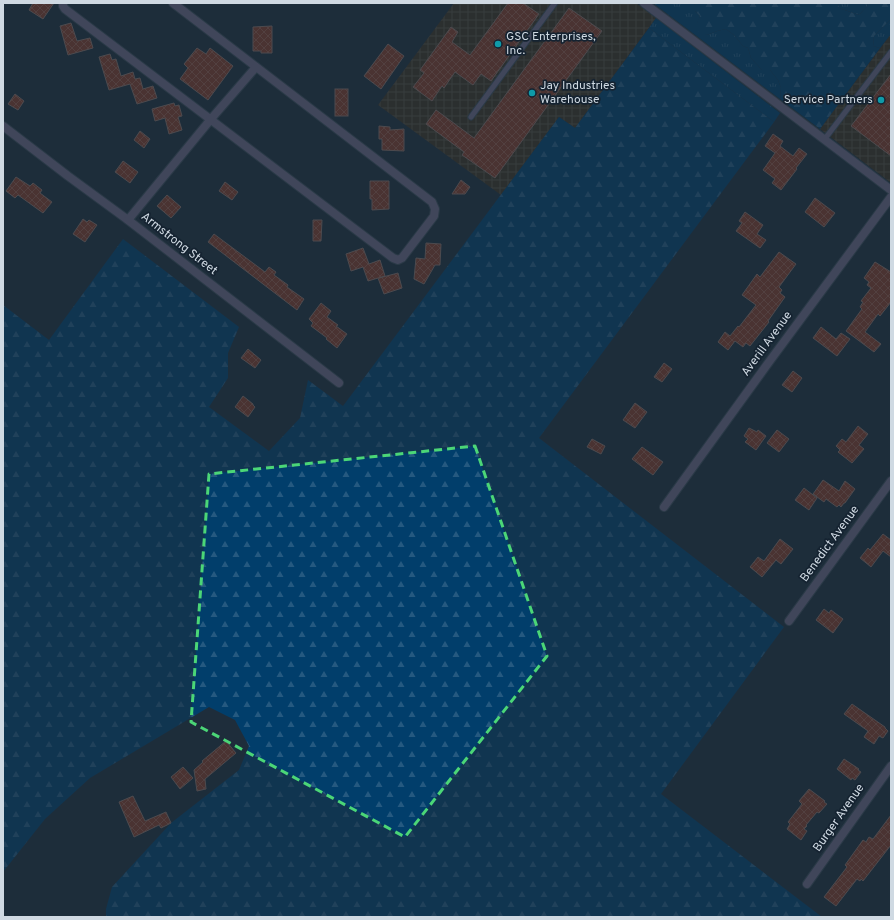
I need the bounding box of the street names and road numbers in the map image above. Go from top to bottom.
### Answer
street label: Armstrong Street [137,209,221,279]
street label: Averill Avenue [738,308,796,380]
street label: Benedict Avenue [797,503,863,585]
street label: Burger Avenue [810,781,868,855]

